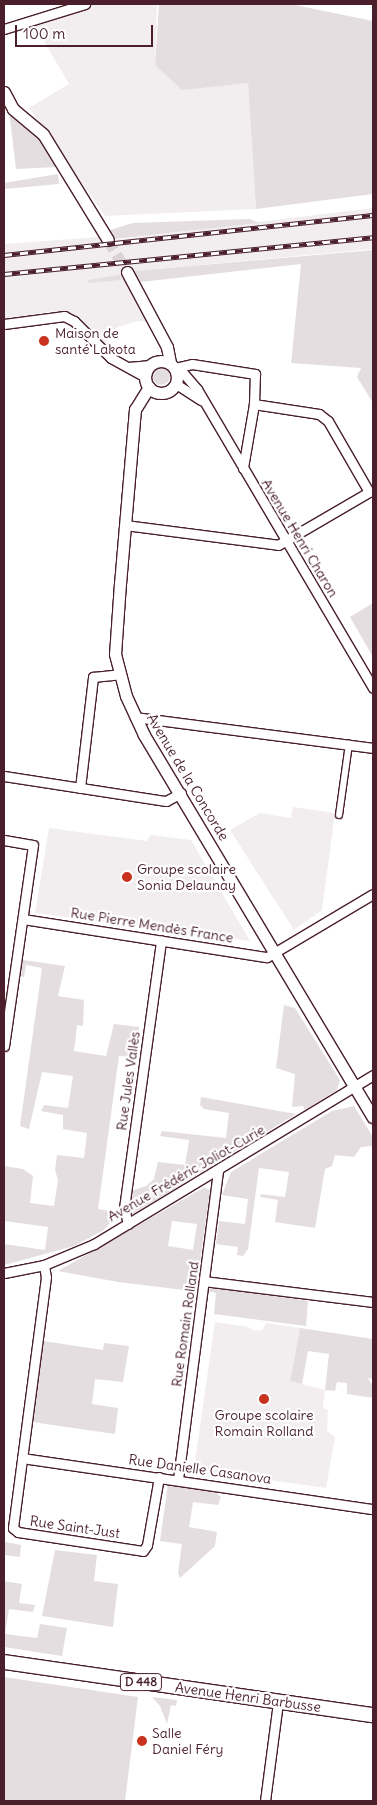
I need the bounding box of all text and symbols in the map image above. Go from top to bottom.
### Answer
scale bar [18,15,155,47]
text: 100 m [23,24,65,43]
place label: Maison de santé Lakota [55,325,136,358]
marker: Maison de santé Lakota [37,334,51,348]
street label: Avenue Henri Charon [258,476,342,600]
street label: Avenue de la Concorde [143,711,233,843]
place label: Groupe scolaire Sonia Delaunay [137,861,236,894]
marker: Groupe scolaire Sonia Delaunay [121,871,133,883]
street label: Rue Pierre Mendès France [69,904,235,946]
street label: Rue Jules Vallès [113,1030,143,1132]
street label: Avenue Frédéric Joliot-Curie [105,1121,267,1225]
street label: Rue Romain Rolland [168,1260,202,1388]
marker: Groupe scolaire Romain Rolland [258,1393,270,1405]
place label: Groupe scolaire Romain Rolland [215,1407,313,1440]
street label: Rue Danielle Casanova [128,1451,272,1487]
street label: Rue Saint-Just [29,1512,121,1542]
road number: D 448 [120,1672,162,1691]
street label: Avenue Henri Barbusse [174,1678,322,1716]
place label: Salle Daniel Féry [152,1725,224,1758]
marker: Salle Daniel Féry [136,1735,148,1747]

